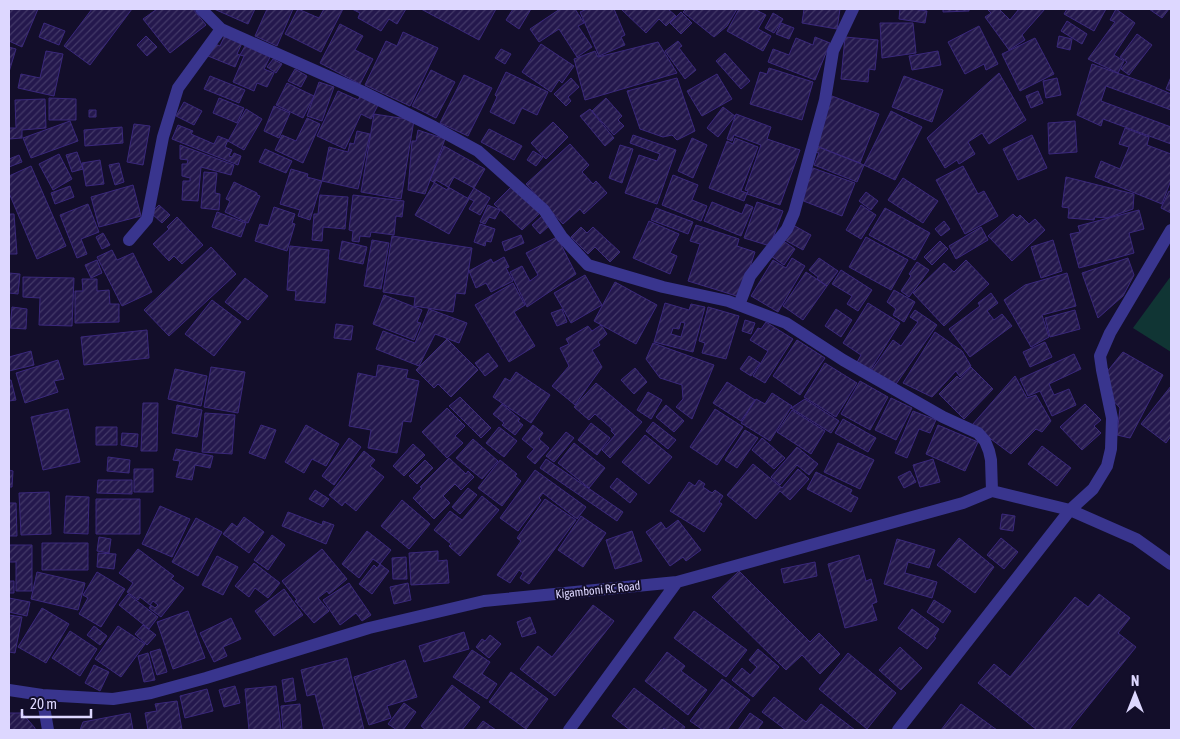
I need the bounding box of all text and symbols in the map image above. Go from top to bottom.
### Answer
street label: Kigamboni RC Road [555,579,641,601]
north arrow [1110,669,1160,719]
text: N [1131,673,1139,689]
scale bar [22,686,91,718]
text: 20 m [30,695,57,712]

